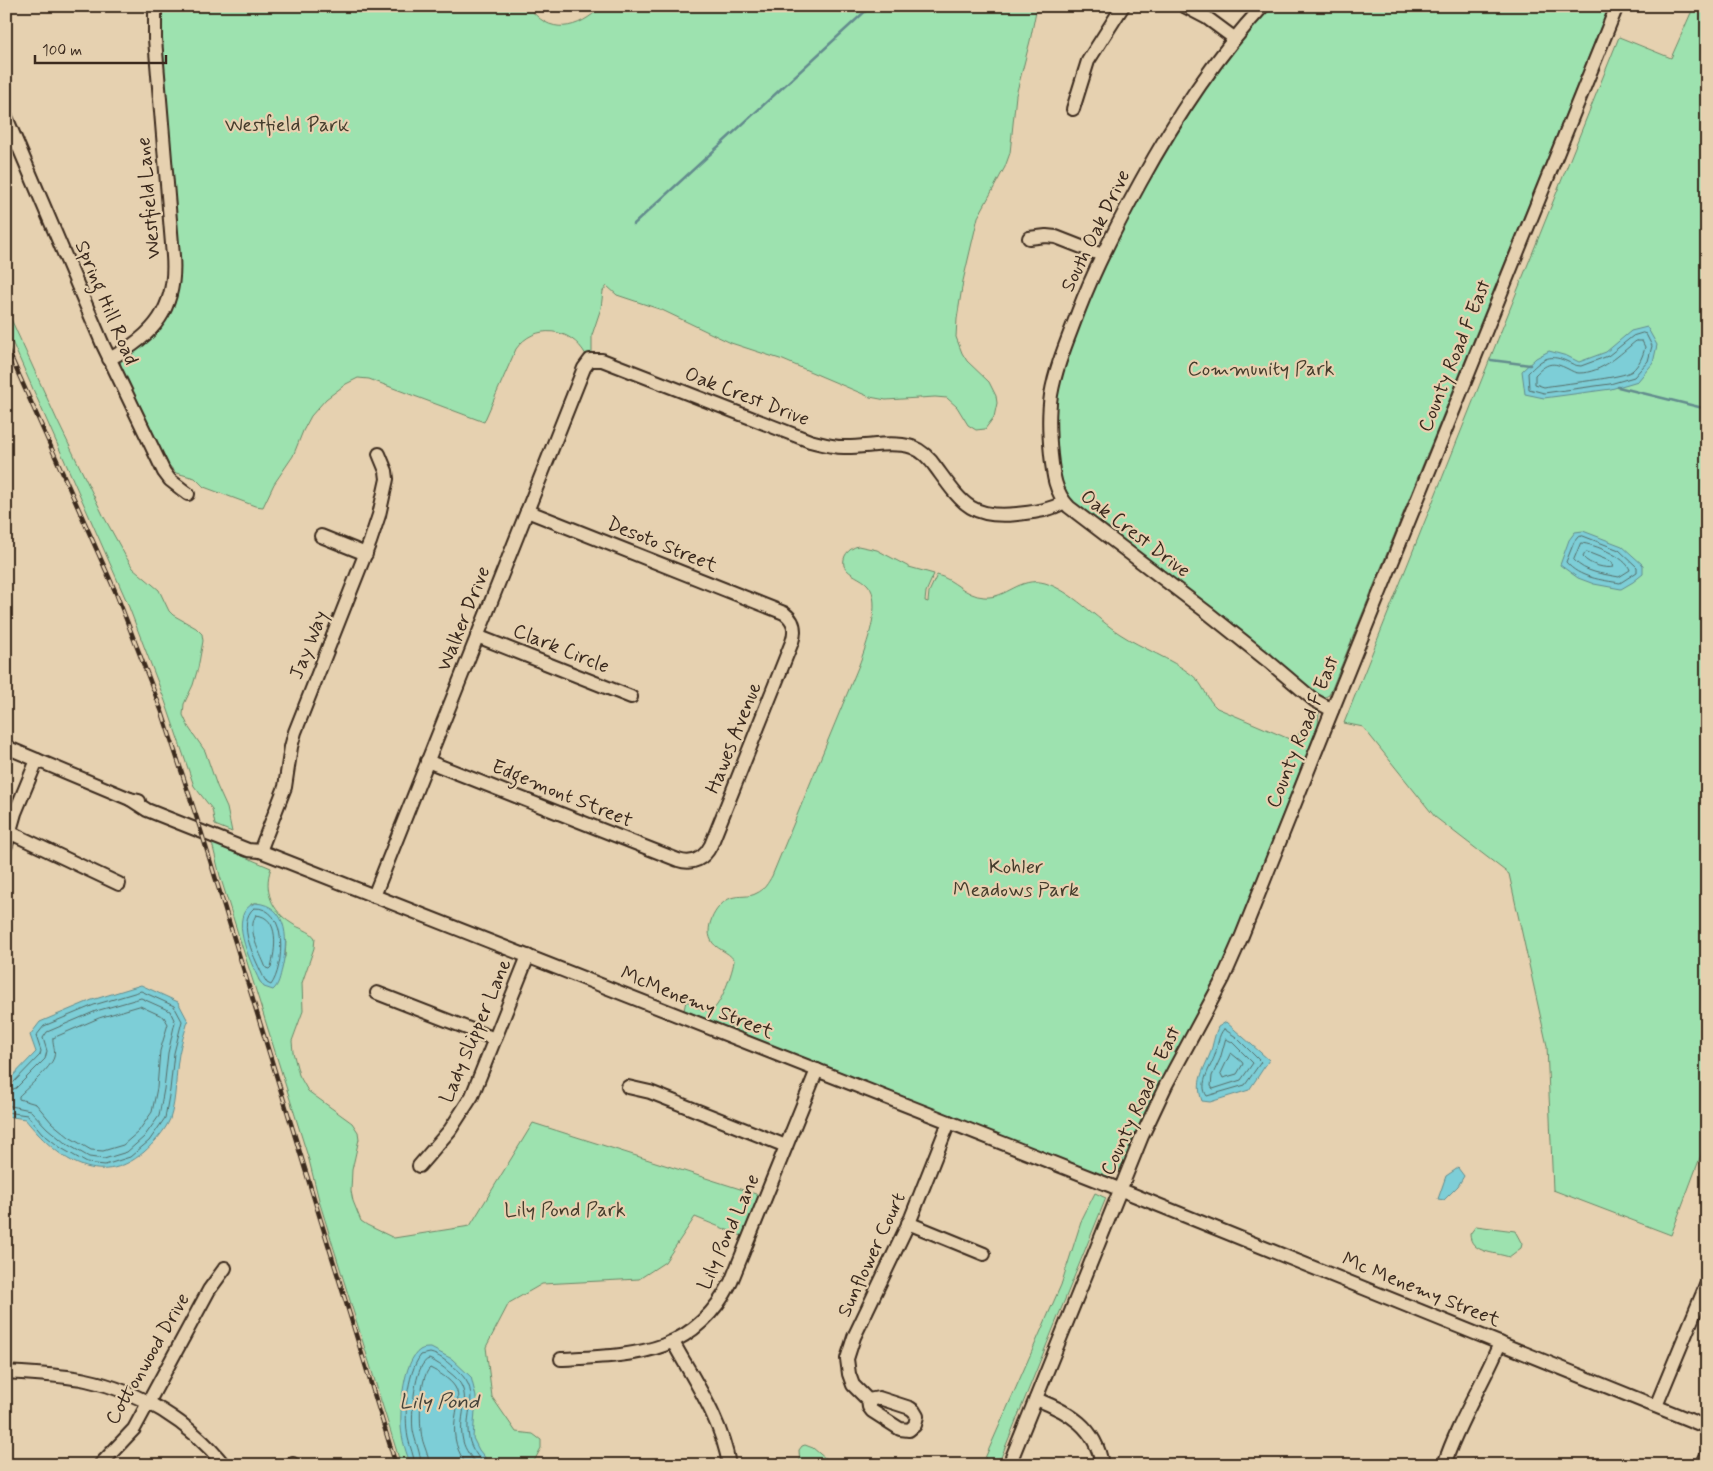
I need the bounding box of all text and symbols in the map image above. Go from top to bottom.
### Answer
scale bar [35,32,166,64]
text: 100 m [42,41,82,61]
park label: Westfield Park [225,112,349,139]
street label: Westfield Lane [130,136,168,260]
street label: South Oak Drive [1055,165,1137,297]
street label: Spring Hill Road [66,237,144,370]
street label: County Road F East [1412,276,1498,436]
park label: Community Park [1187,356,1335,383]
street label: Oak Crest Drive [681,361,813,433]
street label: Oak Crest Drive [1074,484,1196,584]
street label: Desoto Street [603,511,722,580]
street label: Walker Drive [431,562,497,676]
street label: Jay Way [283,607,335,683]
street label: Clark Circle [509,617,613,681]
street label: County Road F East [1260,652,1346,812]
street label: Hawes Avenue [699,678,769,798]
street label: Edgemont Street [487,753,637,836]
park label: Kohler Meadows Park [953,854,1079,904]
street label: Lady Slipper Lane [433,955,519,1107]
street label: McMenemy Street [616,960,778,1046]
street label: County Road F East [1095,1022,1188,1180]
street label: Lily Pond Lane [691,1170,767,1294]
street label: Sunflower Court [831,1188,913,1322]
park label: Lily Pond Park [504,1197,626,1224]
street label: Mc Menemy Street [1338,1246,1504,1334]
street label: Cottonwood Drive [99,1288,197,1430]
water label: Lily Pond [399,1388,481,1416]

